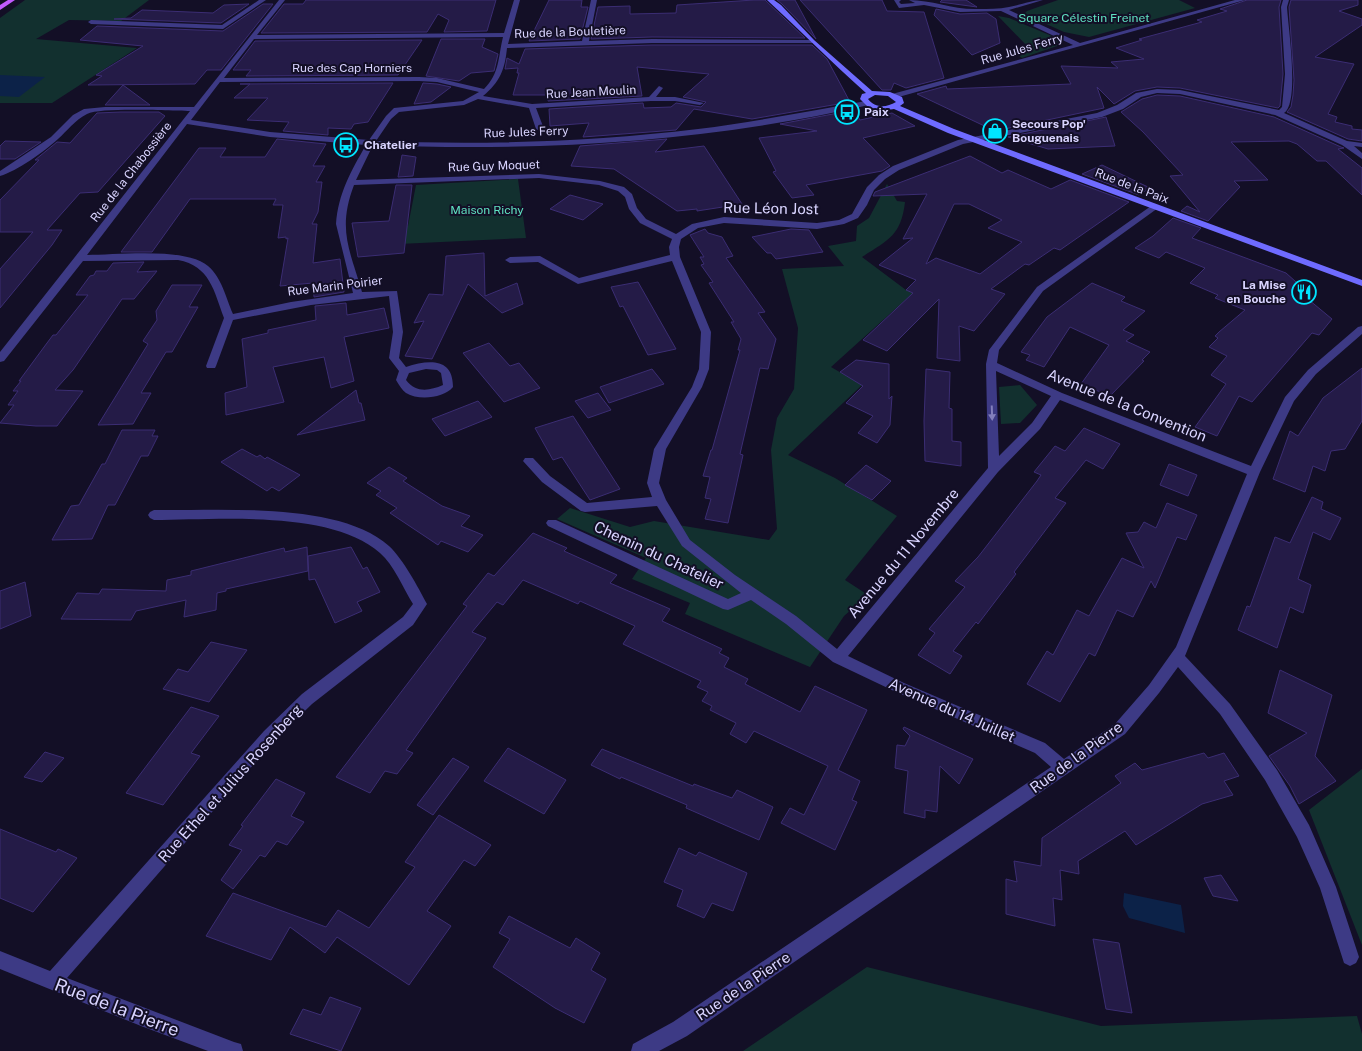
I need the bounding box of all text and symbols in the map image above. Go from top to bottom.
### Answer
park label: Square Célestin Freinet [1018,11,1150,25]
street label: Rue de la Bouletière [514,23,626,41]
street label: Rue Jules Ferry [979,30,1065,67]
street label: Rue des Cap Horniers [292,61,412,75]
street label: Rue Jean Moulin [546,83,637,101]
bus stop icon: Paix [834,99,860,125]
place label: Paix [864,105,889,119]
place label: Secours Pop' Bouguenais [1012,117,1086,145]
shop icon: Secours Pop' Bouguenais [982,118,1008,144]
street label: Rue de la Chabossière [88,119,175,225]
street label: Rue Jules Ferry [483,123,569,140]
bus stop icon: Chatelier [333,132,359,158]
place label: Chatelier [364,138,417,152]
street label: Rue Guy Moquet [448,157,541,175]
street label: Rue de la Paix [1093,165,1171,207]
street label: Rue Léon Jost [723,199,819,217]
park label: Maison Richy [450,203,524,217]
street label: Rue Marin Poirier [287,273,384,299]
place label: La Mise en Bouche [1226,278,1286,306]
restaurant icon: La Mise en Bouche [1291,279,1317,305]
street label: Avenue de la Convention [1045,365,1209,445]
one-way arrow [989,405,997,421]
street label: Avenue du 11 Novembre [844,485,962,621]
street label: Chemin du Chatelier [591,517,727,593]
street label: Avenue du 14 Juillet [886,675,1018,746]
street label: Rue Ethel et Julius Rosenberg [155,701,305,865]
street label: Rue de la Pierre [1027,718,1125,796]
street label: Rue de la Pierre [693,948,793,1024]
street label: Rue de la Pierre [52,974,182,1040]

